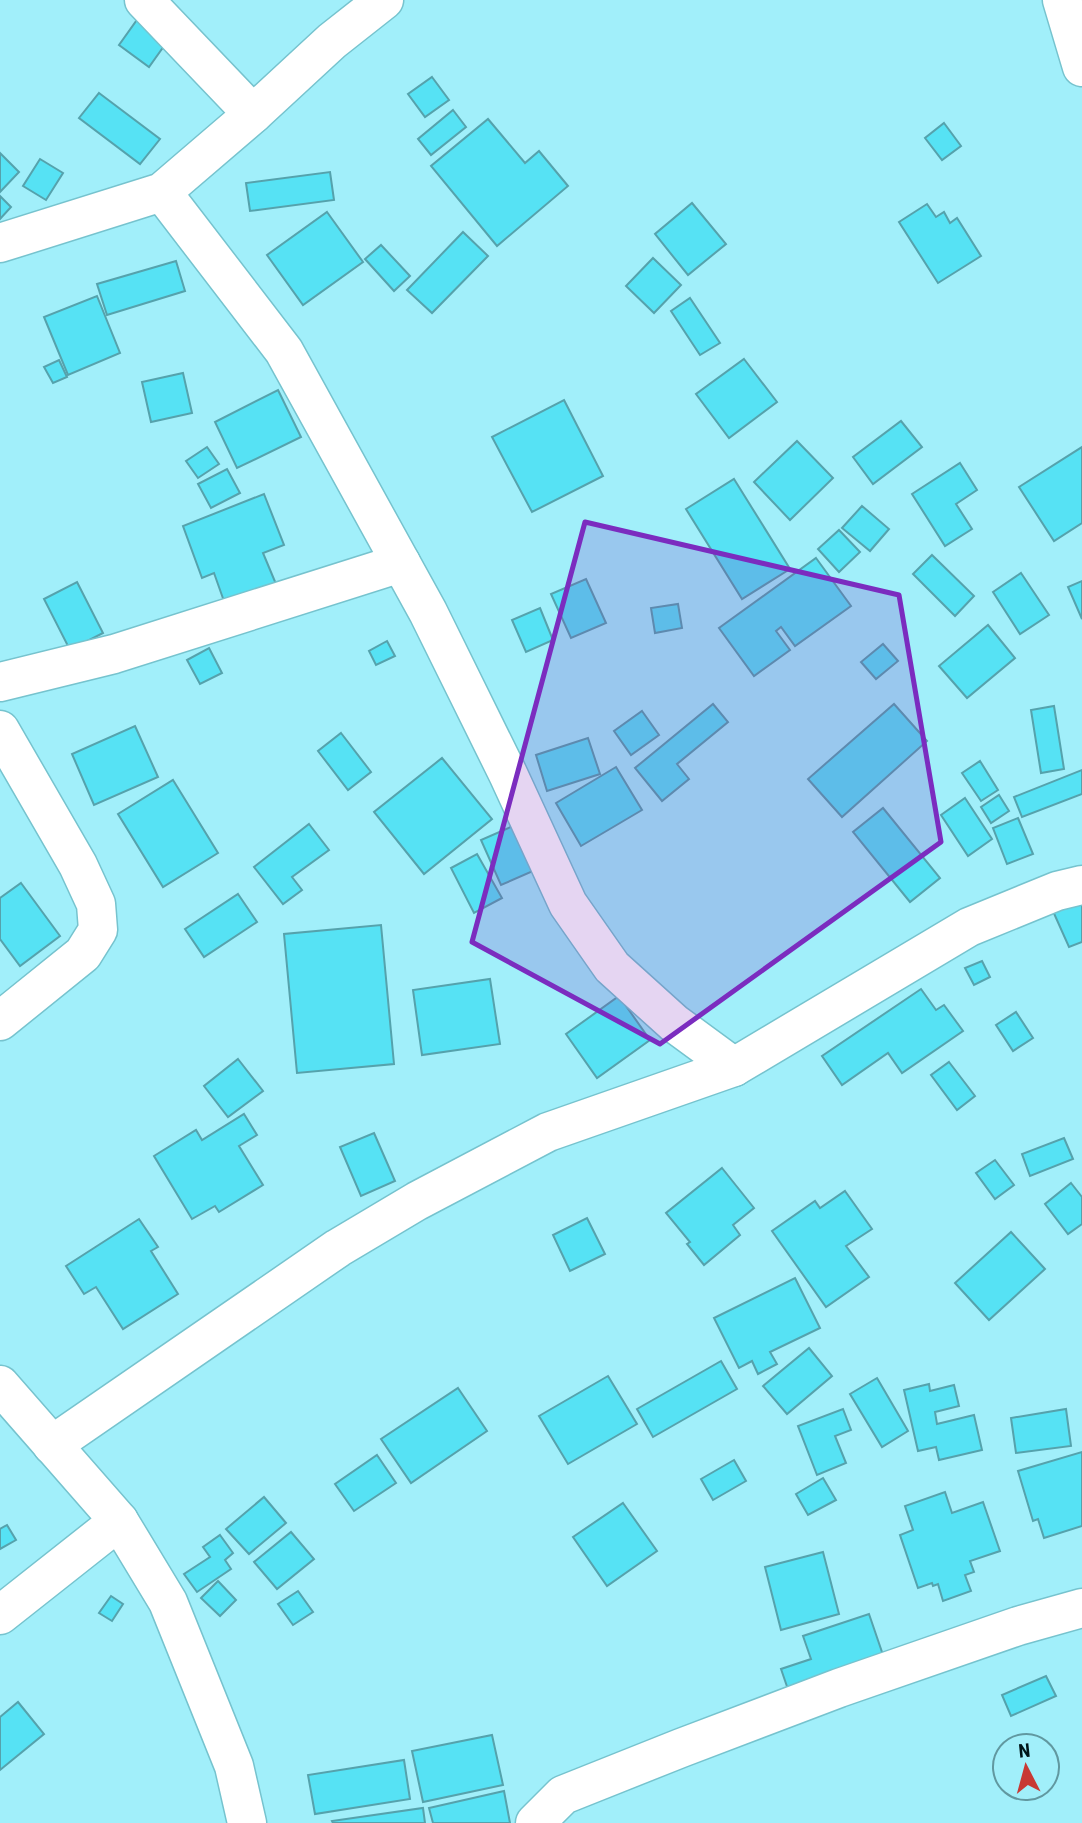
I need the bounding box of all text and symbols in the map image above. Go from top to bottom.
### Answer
north arrow [991,1732,1061,1802]
text: N [1017,1739,1031,1763]

